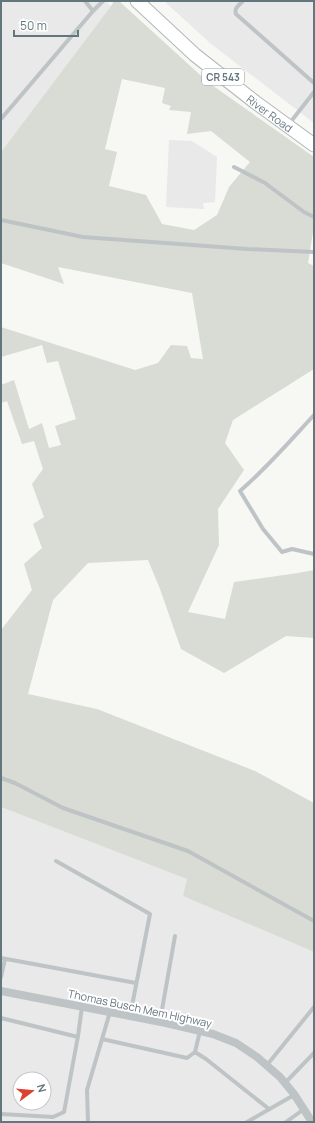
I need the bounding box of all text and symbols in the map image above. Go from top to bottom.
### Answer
scale bar [14,12,78,38]
text: 50 m [20,17,47,34]
road number: CR 543 [202,69,244,85]
street label: River Road [244,91,296,135]
street label: Thomas Busch Mem Highway [67,985,214,1031]
north arrow [12,1071,52,1111]
text: N [34,1082,50,1094]

